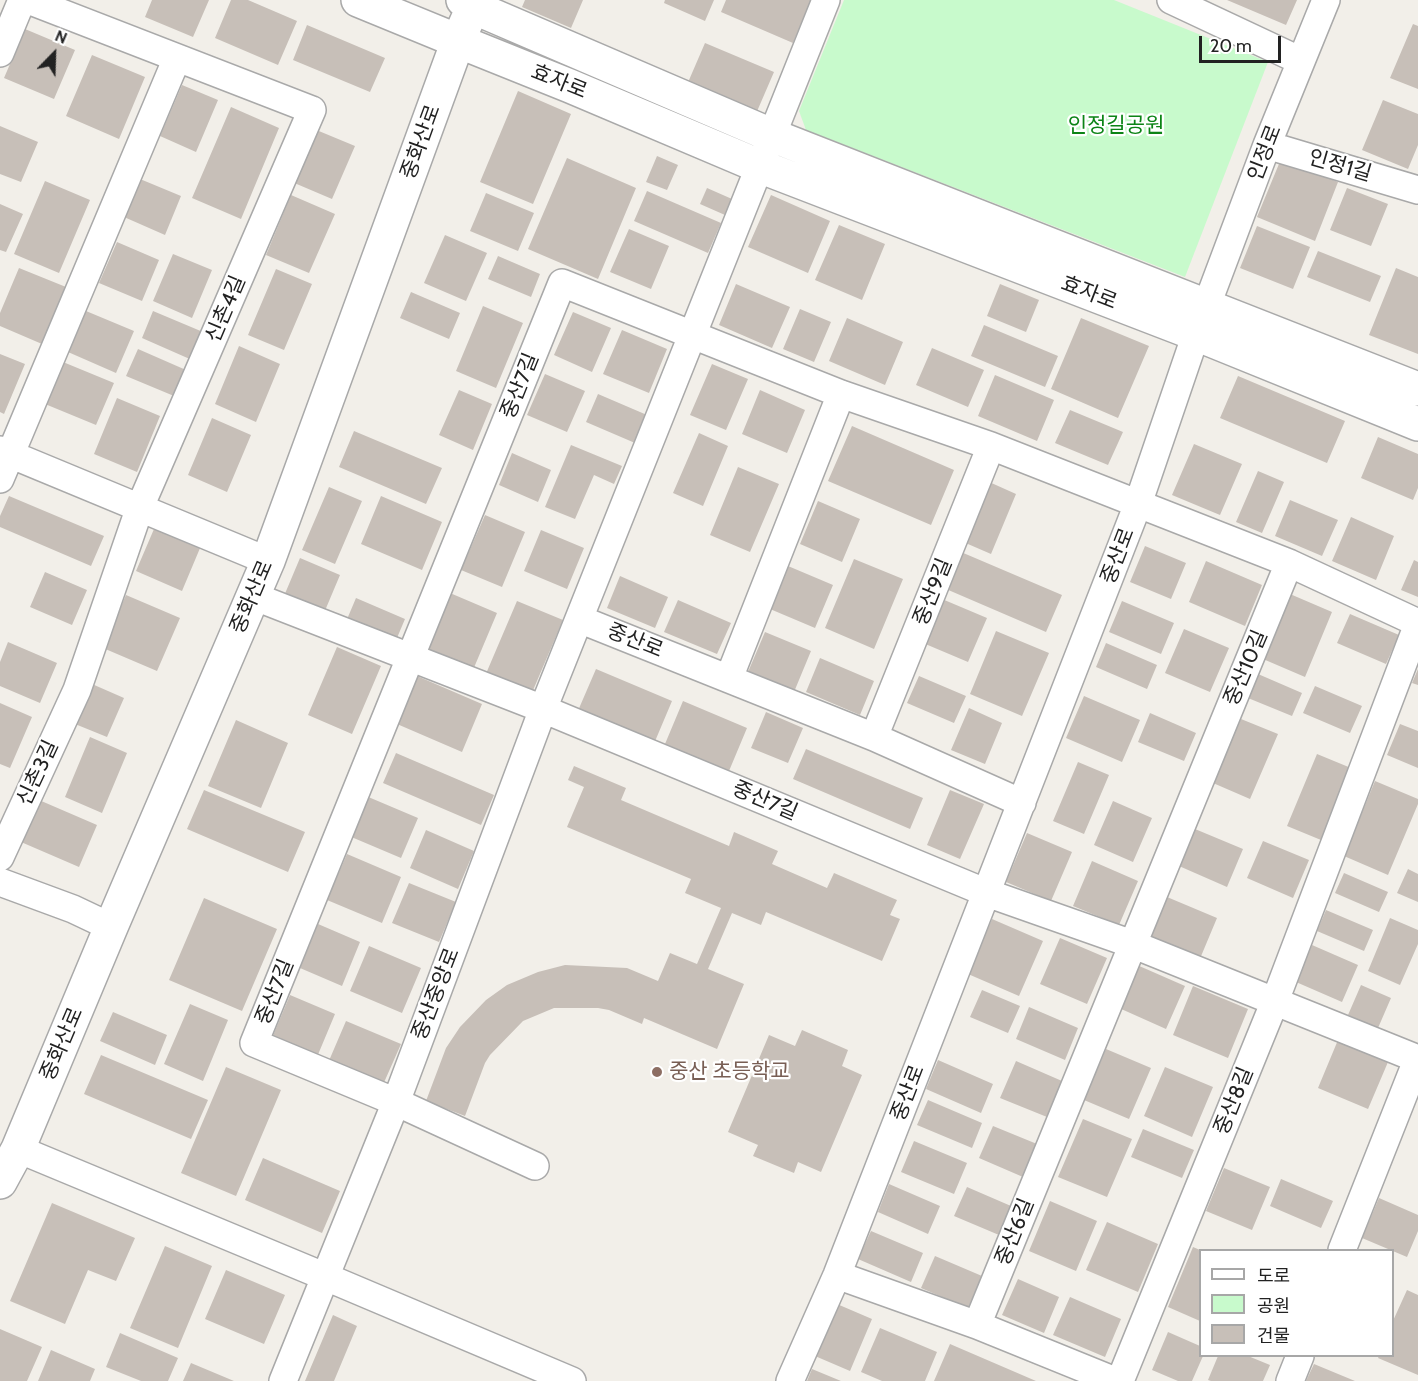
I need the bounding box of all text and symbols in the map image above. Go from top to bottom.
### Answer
north arrow [24,24,84,84]
scale bar [1202,24,1284,62]
text: N [52,26,70,48]
text: 20 m [1210,35,1252,57]
street label: 효자로 [527,59,591,105]
street label: 중화산로 [396,101,446,183]
park label: 인정길공원 [1068,113,1164,139]
street label: 인정로 [1243,121,1287,185]
street label: 인정1길 [1305,145,1375,187]
street label: 효자로 [1057,271,1121,315]
street label: 신촌4길 [201,272,251,346]
street label: 중산7길 [495,350,545,422]
street label: 중산로 [1096,524,1140,588]
street label: 중산9길 [908,555,958,629]
street label: 중화산로 [225,557,279,637]
street label: 중산로 [603,618,667,664]
street label: 중산10길 [1219,627,1273,709]
street label: 신촌3길 [12,736,64,810]
street label: 중산7길 [729,776,801,826]
street label: 중산중앙로 [407,944,465,1044]
street label: 중산7길 [250,956,300,1028]
street label: 중화산로 [35,1004,89,1084]
place label: 중산 초등학교 [669,1059,790,1085]
street label: 중산로 [886,1061,930,1125]
street label: 중산8길 [1209,1064,1259,1138]
marker: 중산 초등학교 [650,1065,664,1079]
street label: 중산6길 [990,1195,1040,1269]
legend [1199,1249,1394,1357]
text: 도로 [1257,1265,1290,1287]
text: 공원 [1257,1295,1290,1317]
text: 건물 [1257,1325,1290,1347]

